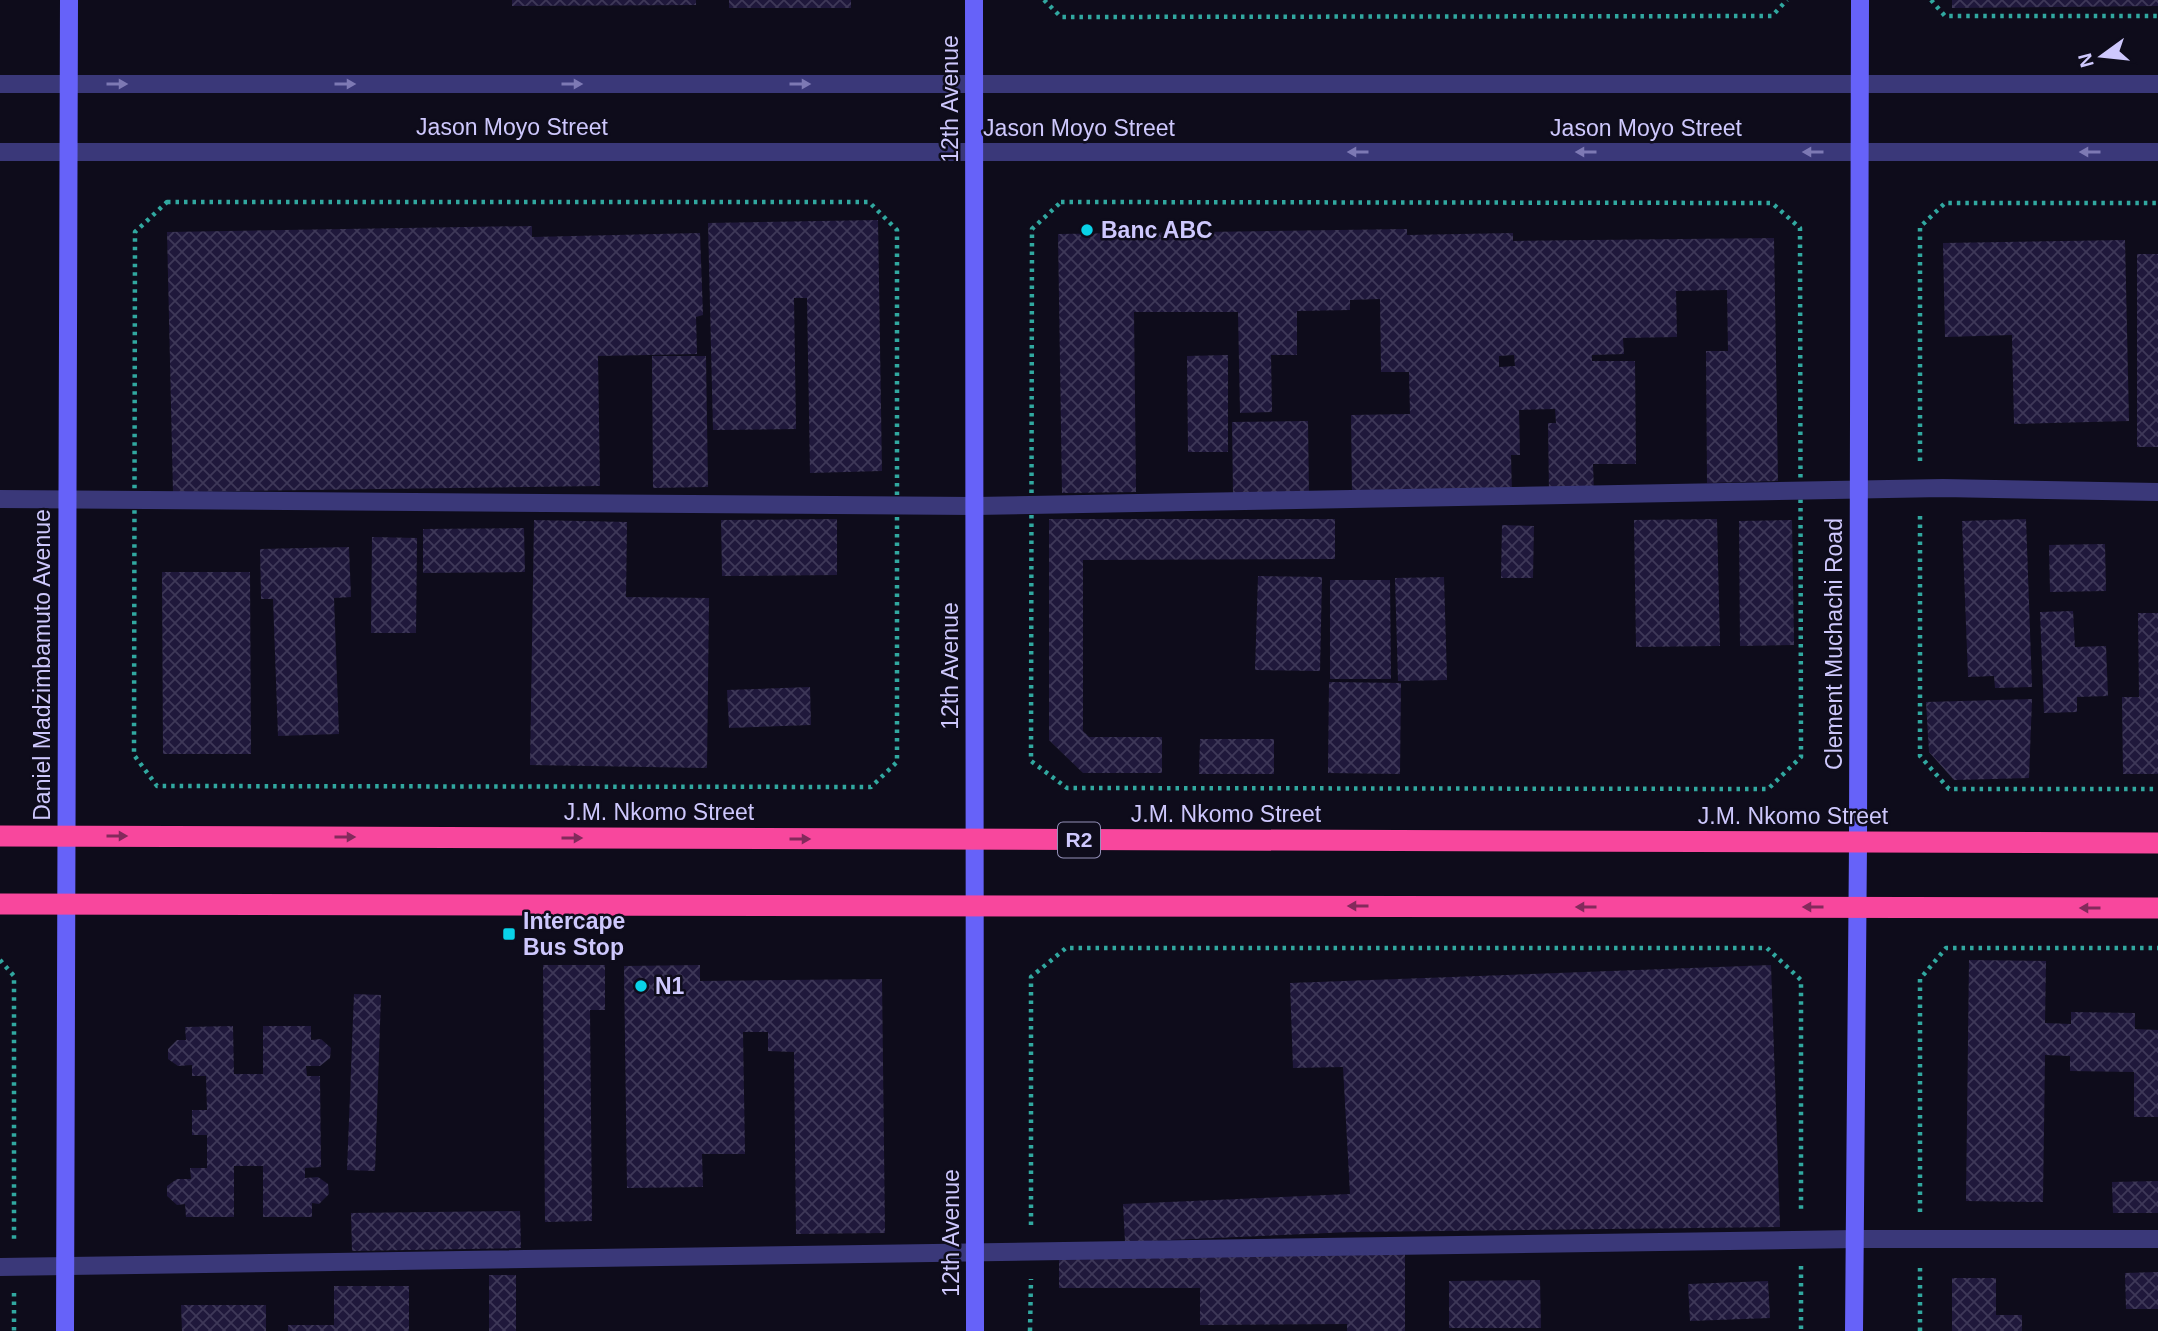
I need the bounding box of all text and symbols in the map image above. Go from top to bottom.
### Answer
north arrow [2067,21,2137,91]
street label: 12th Avenue [937,35,963,163]
text: N [2074,51,2098,70]
one-way arrow [106,78,128,90]
one-way arrow [334,78,356,90]
one-way arrow [561,78,583,90]
one-way arrow [789,78,811,90]
street label: Jason Moyo Street [416,114,608,140]
street label: Jason Moyo Street [983,115,1175,141]
street label: Jason Moyo Street [1550,115,1742,141]
one-way arrow [1347,146,1369,158]
one-way arrow [1575,146,1597,158]
one-way arrow [1802,146,1824,158]
one-way arrow [2079,146,2101,158]
place label: Banc ABC [1101,217,1213,243]
marker: Banc ABC [1079,222,1095,238]
street label: Daniel Madzimbamuto Avenue [29,509,55,821]
street label: Clement Muchachi Road [1821,518,1847,770]
street label: 12th Avenue [937,602,963,730]
street label: J.M. Nkomo Street [564,799,755,825]
street label: J.M. Nkomo Street [1131,801,1322,827]
street label: J.M. Nkomo Street [1698,803,1889,829]
road number: R2 [1058,822,1100,858]
one-way arrow [106,830,128,842]
one-way arrow [334,831,356,843]
one-way arrow [561,832,583,844]
one-way arrow [789,833,811,845]
one-way arrow [1347,900,1369,912]
one-way arrow [1575,901,1597,913]
one-way arrow [1802,901,1824,913]
one-way arrow [2079,902,2101,914]
place label: Intercape Bus Stop [523,908,625,960]
marker: Intercape Bus Stop [501,926,517,942]
place label: N1 [655,973,685,999]
marker: N1 [633,978,649,994]
street label: 12th Avenue [938,1169,964,1297]

